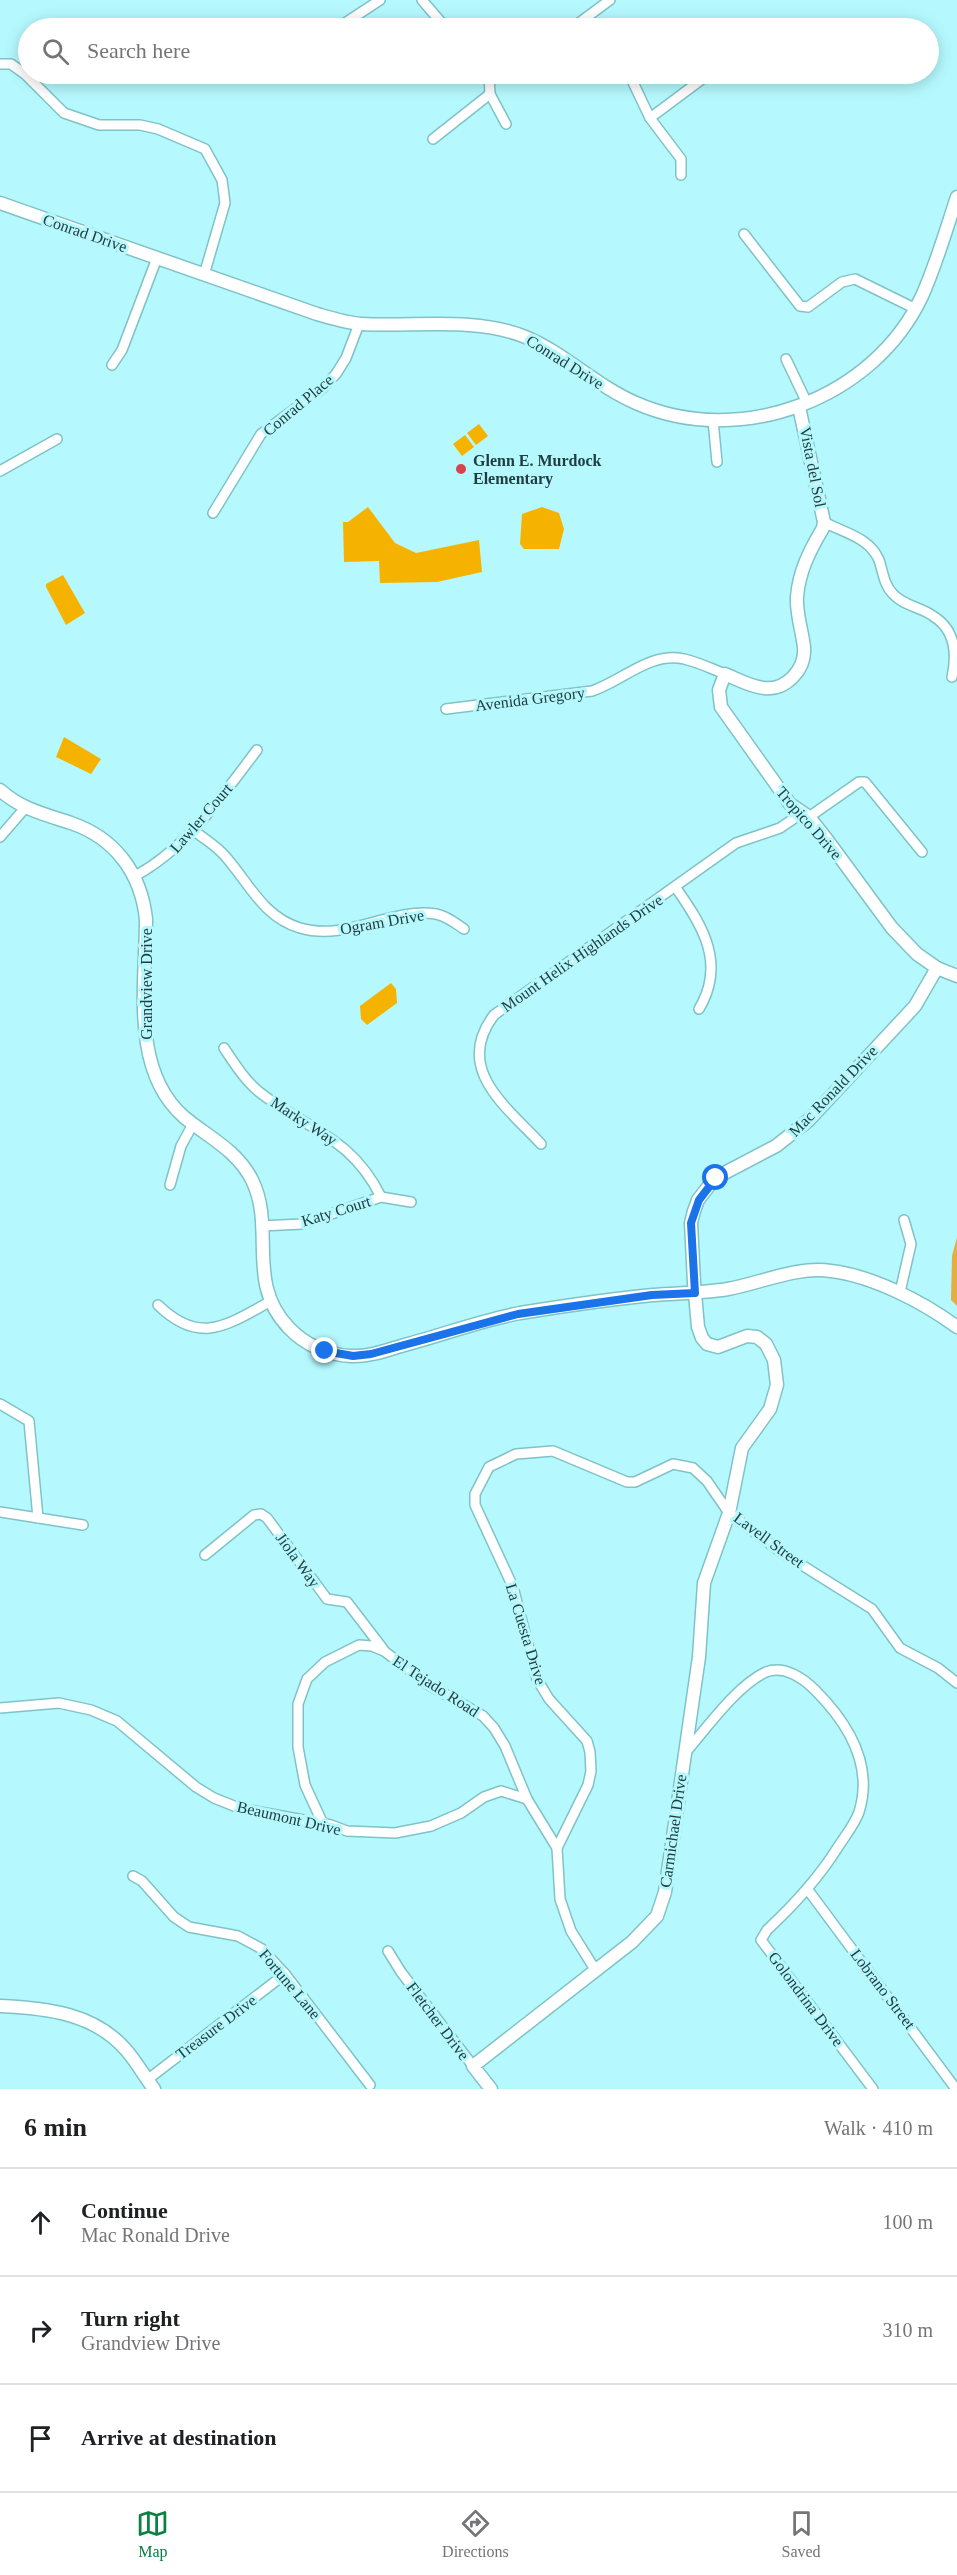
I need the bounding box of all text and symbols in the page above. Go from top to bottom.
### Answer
search box [18,18,939,84]
icon: search [39,35,72,68]
text: Search here [87,38,190,63]
street label: Conrad Drive [41,211,129,255]
street label: Conrad Drive [523,332,607,392]
street label: Conrad Place [260,371,336,439]
street label: Vista del Sol [797,425,829,509]
place label: Glenn E. Murdock Elementary [473,452,602,488]
marker: Glenn E. Murdock Elementary [454,462,468,476]
street label: Avenida Gregory [474,684,586,715]
street label: Lawler Court [166,780,236,856]
street label: Tropico Drive [772,783,845,863]
street label: Mount Helix Highlands Drive [498,891,666,1016]
street label: Ogram Drive [339,906,425,939]
street label: Grandview Drive [138,928,155,1040]
street label: Mac Ronald Drive [786,1042,880,1140]
street label: Marky Way [267,1093,340,1149]
route start [702,1164,728,1190]
street label: Katy Court [299,1192,374,1231]
route end [311,1337,337,1363]
street label: Lavell Street [731,1509,808,1571]
street label: Jiola Way [272,1530,323,1591]
street label: La Cuesta Drive [503,1581,549,1687]
street label: El Tejado Road [389,1652,482,1721]
street label: Carmichael Drive [657,1773,689,1889]
street label: Beaumont Drive [235,1798,343,1838]
street label: Fortune Lane [256,1946,324,2022]
street label: Lobrano Street [847,1946,919,2033]
street label: Golondrina Drive [765,1949,847,2049]
street label: Fletcher Drive [403,1979,473,2063]
street label: Treasure Drive [173,1991,259,2063]
text: 6 min [24,2113,87,2142]
text: Walk · 410 m [824,2117,933,2139]
text: Continue [81,2198,168,2223]
icon: ahead [24,2206,57,2239]
text: 100 m [882,2211,933,2233]
text: Mac Ronald Drive [81,2224,230,2246]
text: Turn right [81,2306,180,2331]
icon: right [24,2314,57,2347]
text: 310 m [882,2319,933,2341]
text: Grandview Drive [81,2332,220,2354]
icon: arrive [24,2422,57,2455]
text: Arrive at destination [81,2425,277,2450]
tab: Map [136,2507,169,2561]
tab: Directions [442,2507,509,2561]
tab: Saved [781,2507,821,2561]

